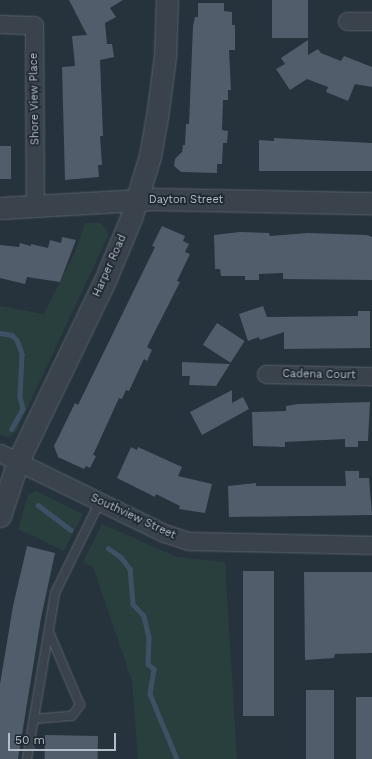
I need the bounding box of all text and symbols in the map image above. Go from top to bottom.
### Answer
street label: Shore View Place [28,52,42,146]
street label: Dayton Street [149,193,223,207]
street label: Harper Road [90,233,130,299]
street label: Cadena Court [282,368,356,382]
street label: Southview Street [88,491,178,543]
scale bar [10,725,118,751]
text: 50 m [15,733,45,747]

